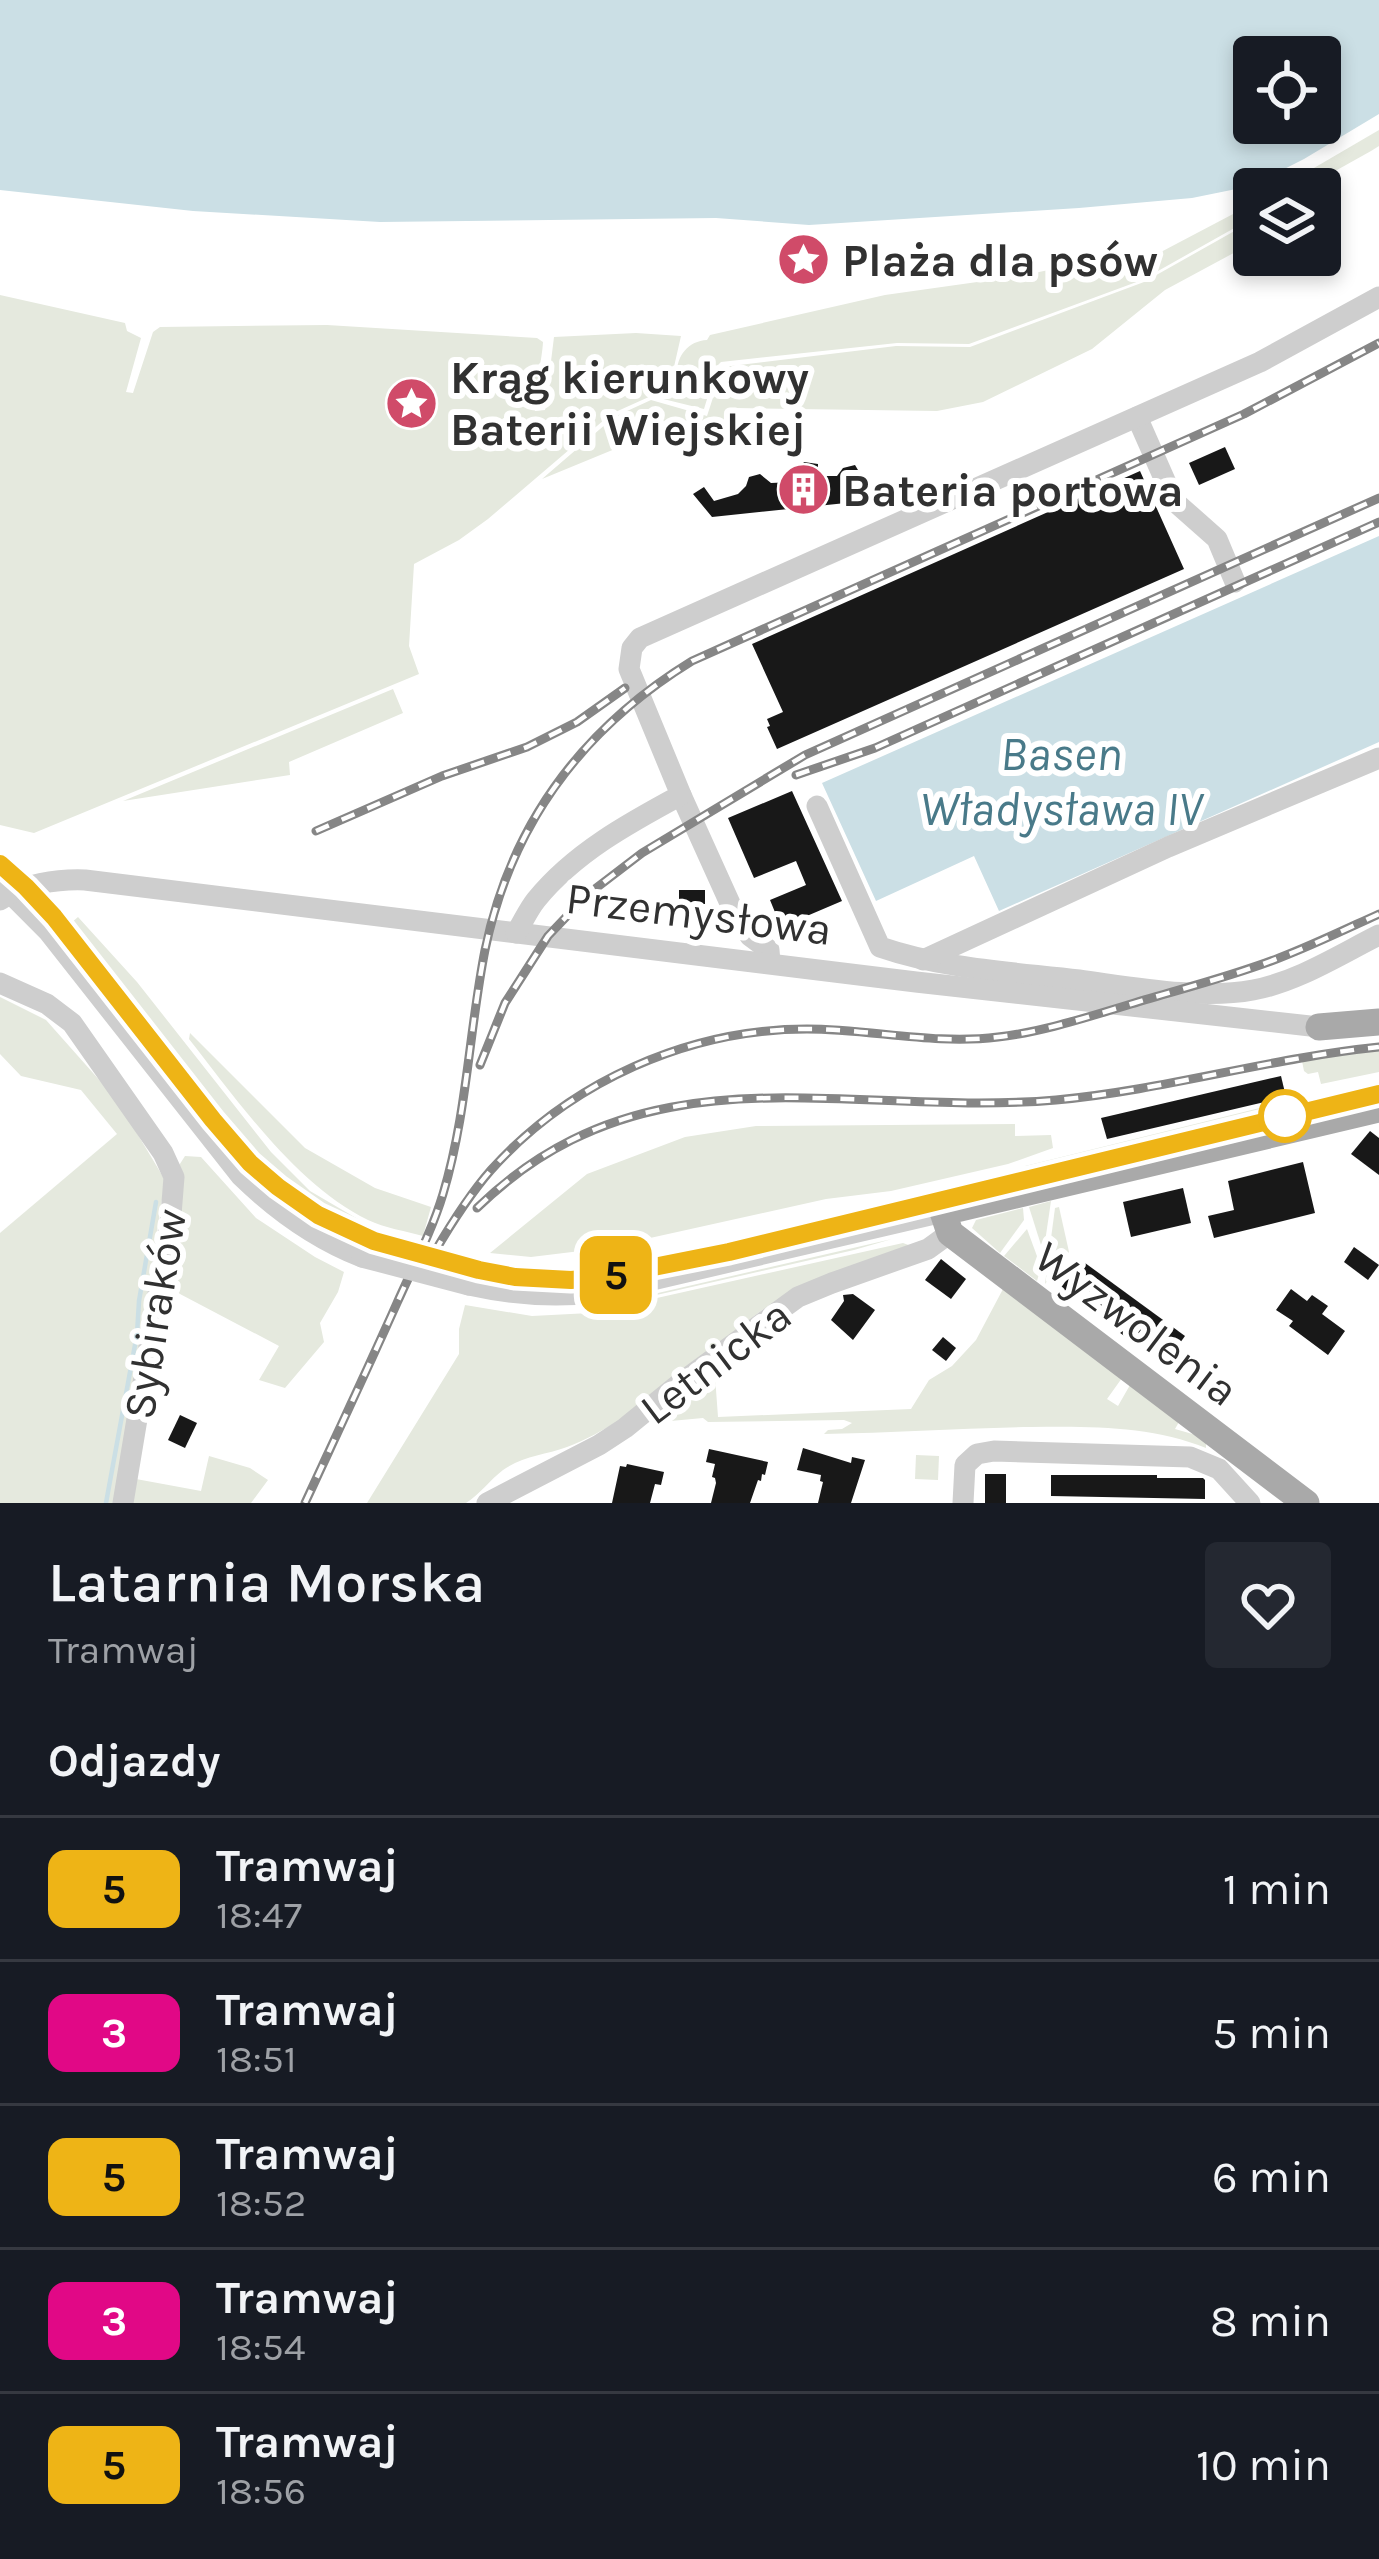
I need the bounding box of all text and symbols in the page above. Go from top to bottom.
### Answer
map controls [1233,36,1341,276]
button: locate [1233,36,1341,144]
button: layers [1233,168,1341,276]
place icon: Plaża dla psów [775,232,831,288]
place label: Plaża dla psów [842,235,1158,287]
place label: Krąg kierunkowy Baterii Wiejskiej [450,352,809,457]
place icon: Krąg kierunkowy Baterii Wiejskiej [383,375,439,431]
building icon: Bateria portowa [775,462,831,518]
place label: Bateria portowa [842,465,1183,517]
water label: Basen Władysława IV [920,726,1205,838]
street label: Przemysłowa [563,872,835,957]
unlabelled marker [1260,1091,1310,1141]
street label: Sybiraków [113,1205,198,1423]
street label: Wyzwolenia [1024,1231,1248,1418]
line badge: 5 [577,1236,655,1314]
text: 5 [604,1250,628,1300]
street label: Letnicka [630,1288,801,1435]
button: heart [1205,1542,1331,1668]
text: Latarnia Morska [48,1549,485,1615]
text: Tramwaj [48,1627,199,1673]
text: Odjazdy [48,1735,220,1787]
text: Tramwaj [216,1840,398,1892]
text: 1 min [1223,1863,1331,1915]
text: 5 [102,1864,126,1914]
text: 18:47 [216,1892,302,1938]
text: Tramwaj [216,1984,398,2036]
text: 5 min [1212,2007,1331,2059]
text: 3 [101,2008,127,2058]
text: 18:51 [216,2036,297,2082]
text: Tramwaj [216,2128,398,2180]
text: 6 min [1212,2151,1331,2203]
text: 5 [102,2152,126,2202]
text: 18:52 [216,2180,306,2226]
text: Tramwaj [216,2272,398,2324]
text: 8 min [1210,2295,1331,2347]
text: 3 [101,2296,127,2346]
text: 18:54 [216,2324,306,2370]
text: Tramwaj [216,2416,398,2468]
text: 10 min [1196,2439,1331,2491]
text: 5 [102,2440,126,2490]
text: 18:56 [216,2468,306,2514]

